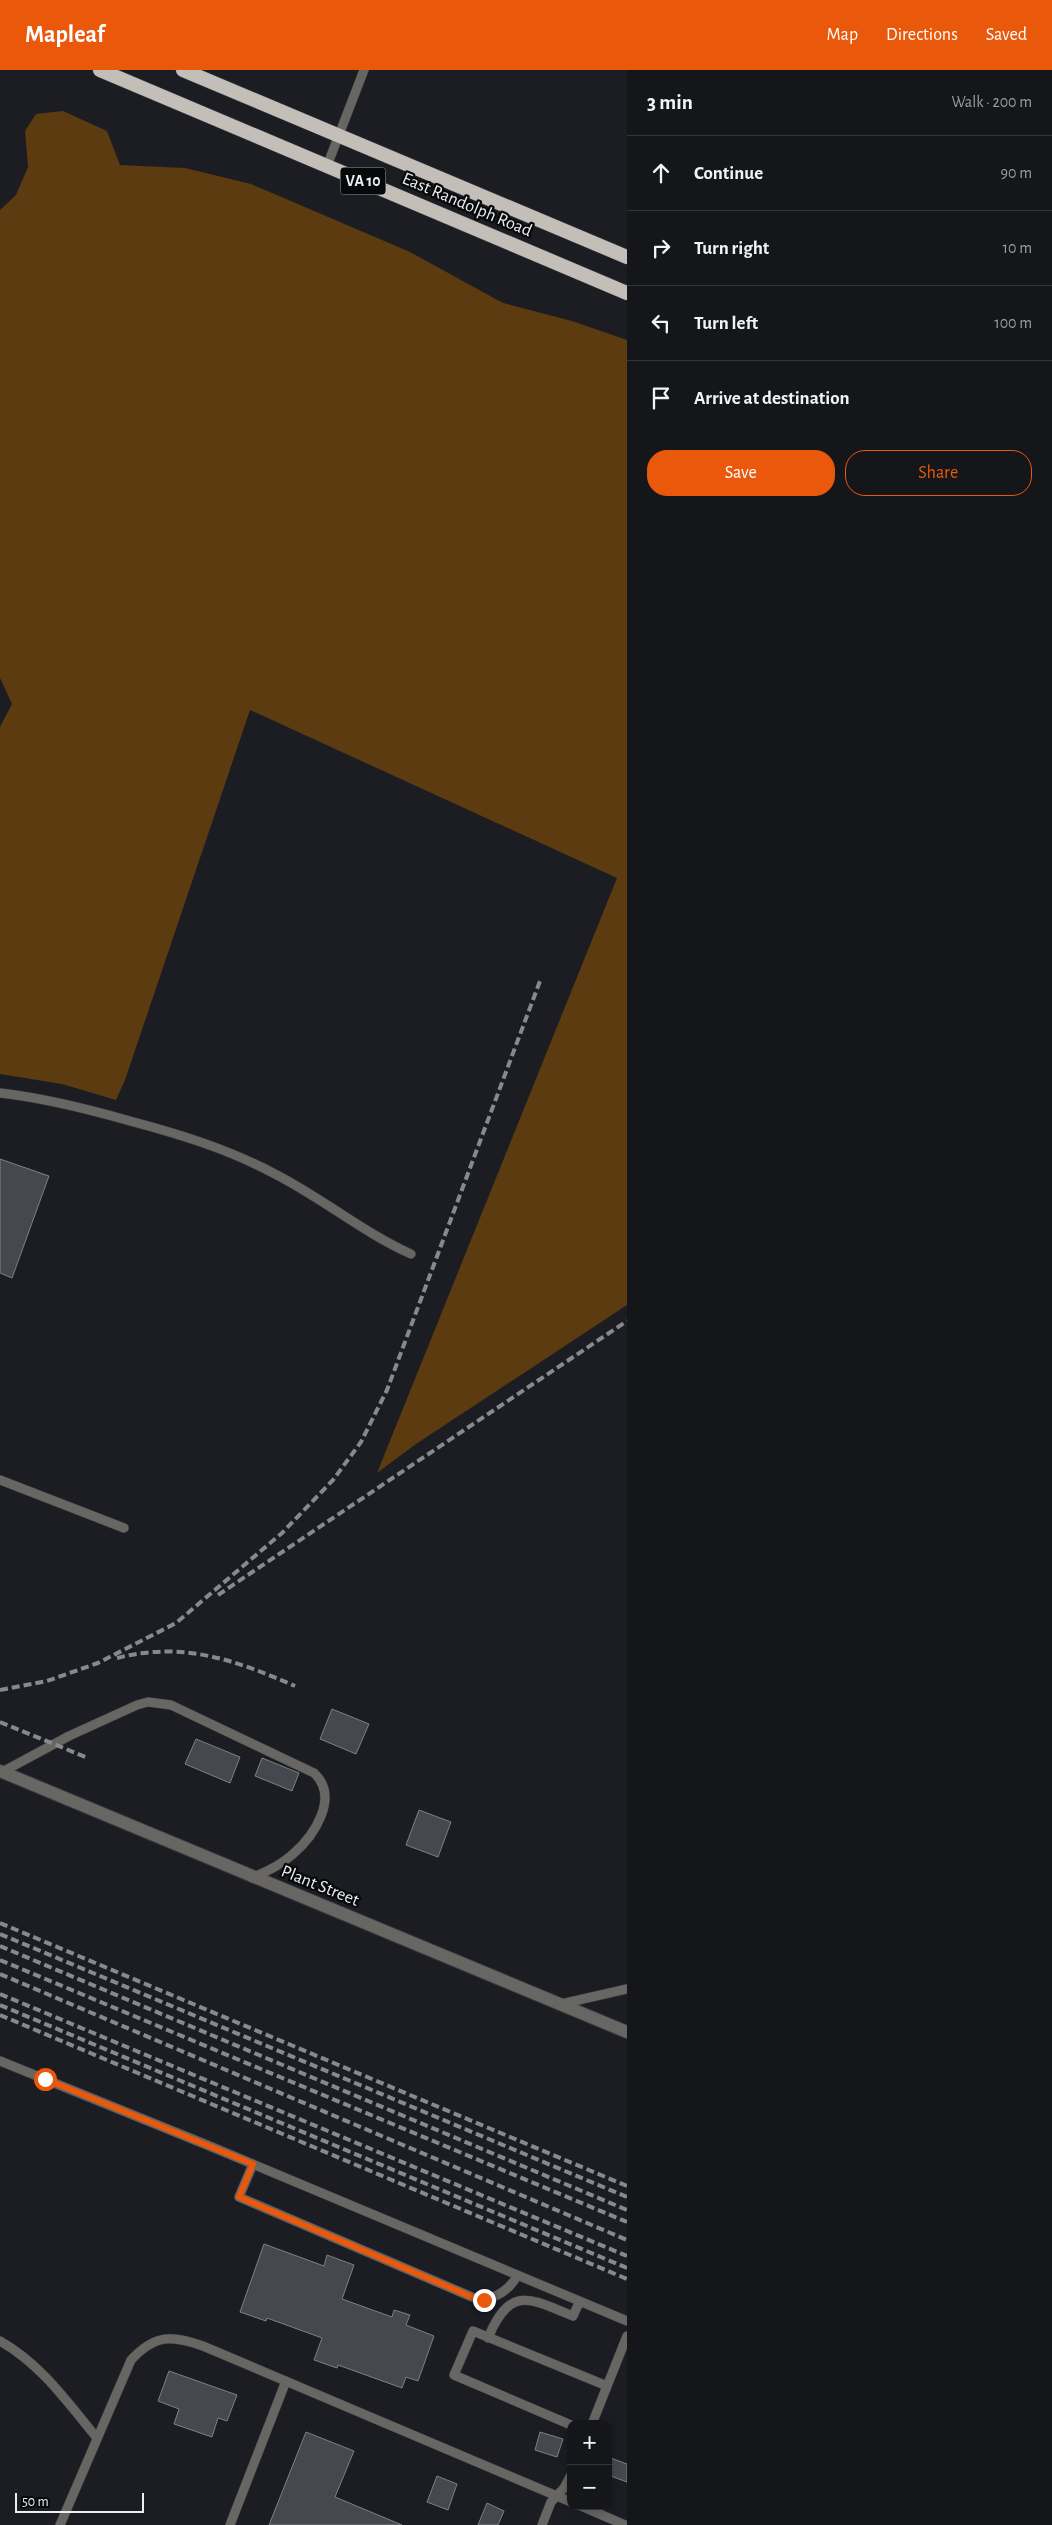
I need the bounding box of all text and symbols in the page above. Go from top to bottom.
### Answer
text: Mapleaf [25,23,105,47]
text: Map [827,26,858,44]
text: Directions [886,26,958,44]
text: Saved [986,26,1027,44]
text: 3 min [647,92,693,113]
text: Walk · 200 m [951,94,1032,110]
icon: ahead [647,159,675,187]
text: Continue [694,164,763,183]
text: 90 m [1001,165,1032,181]
road number: VA 10 [340,168,386,194]
street label: East Randolph Road [400,170,534,240]
icon: right [647,234,675,262]
text: Turn right [694,239,769,258]
text: 10 m [1003,240,1032,256]
icon: left [647,309,675,337]
text: Turn left [694,314,758,333]
text: 100 m [994,315,1032,331]
icon: arrive [647,384,675,412]
text: Arrive at destination [694,389,850,408]
button: Save [647,450,835,496]
button: Share [845,450,1032,496]
street label: Plant Street [278,1862,362,1910]
route start [34,2068,57,2091]
route end [473,2289,496,2312]
map controls [567,2420,612,2510]
button: + [567,2420,612,2465]
button: − [567,2465,612,2510]
scale bar [15,2490,144,2513]
text: 50 m [22,2495,49,2509]

